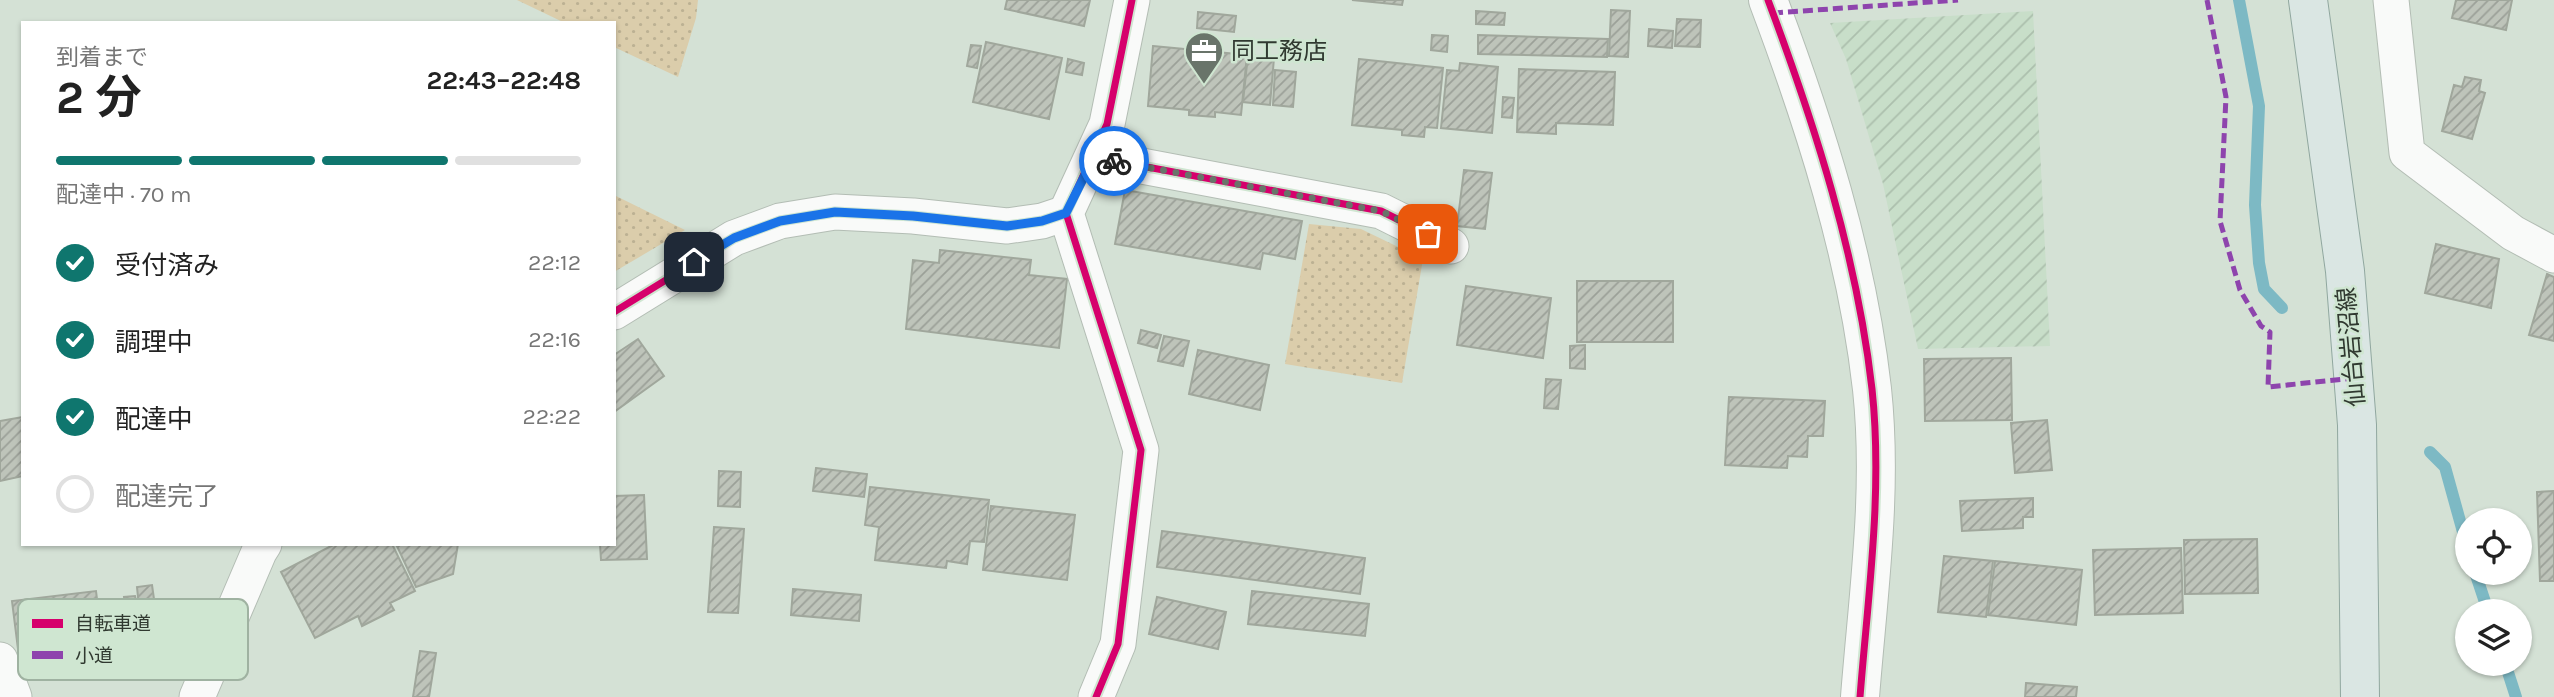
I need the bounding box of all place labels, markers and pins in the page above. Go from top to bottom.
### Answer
office icon: 同工務店 [1183,30,1225,85]
place label: 同工務店 [1231,37,1327,65]
pin [1398,204,1458,264]
pin [664,232,724,292]

